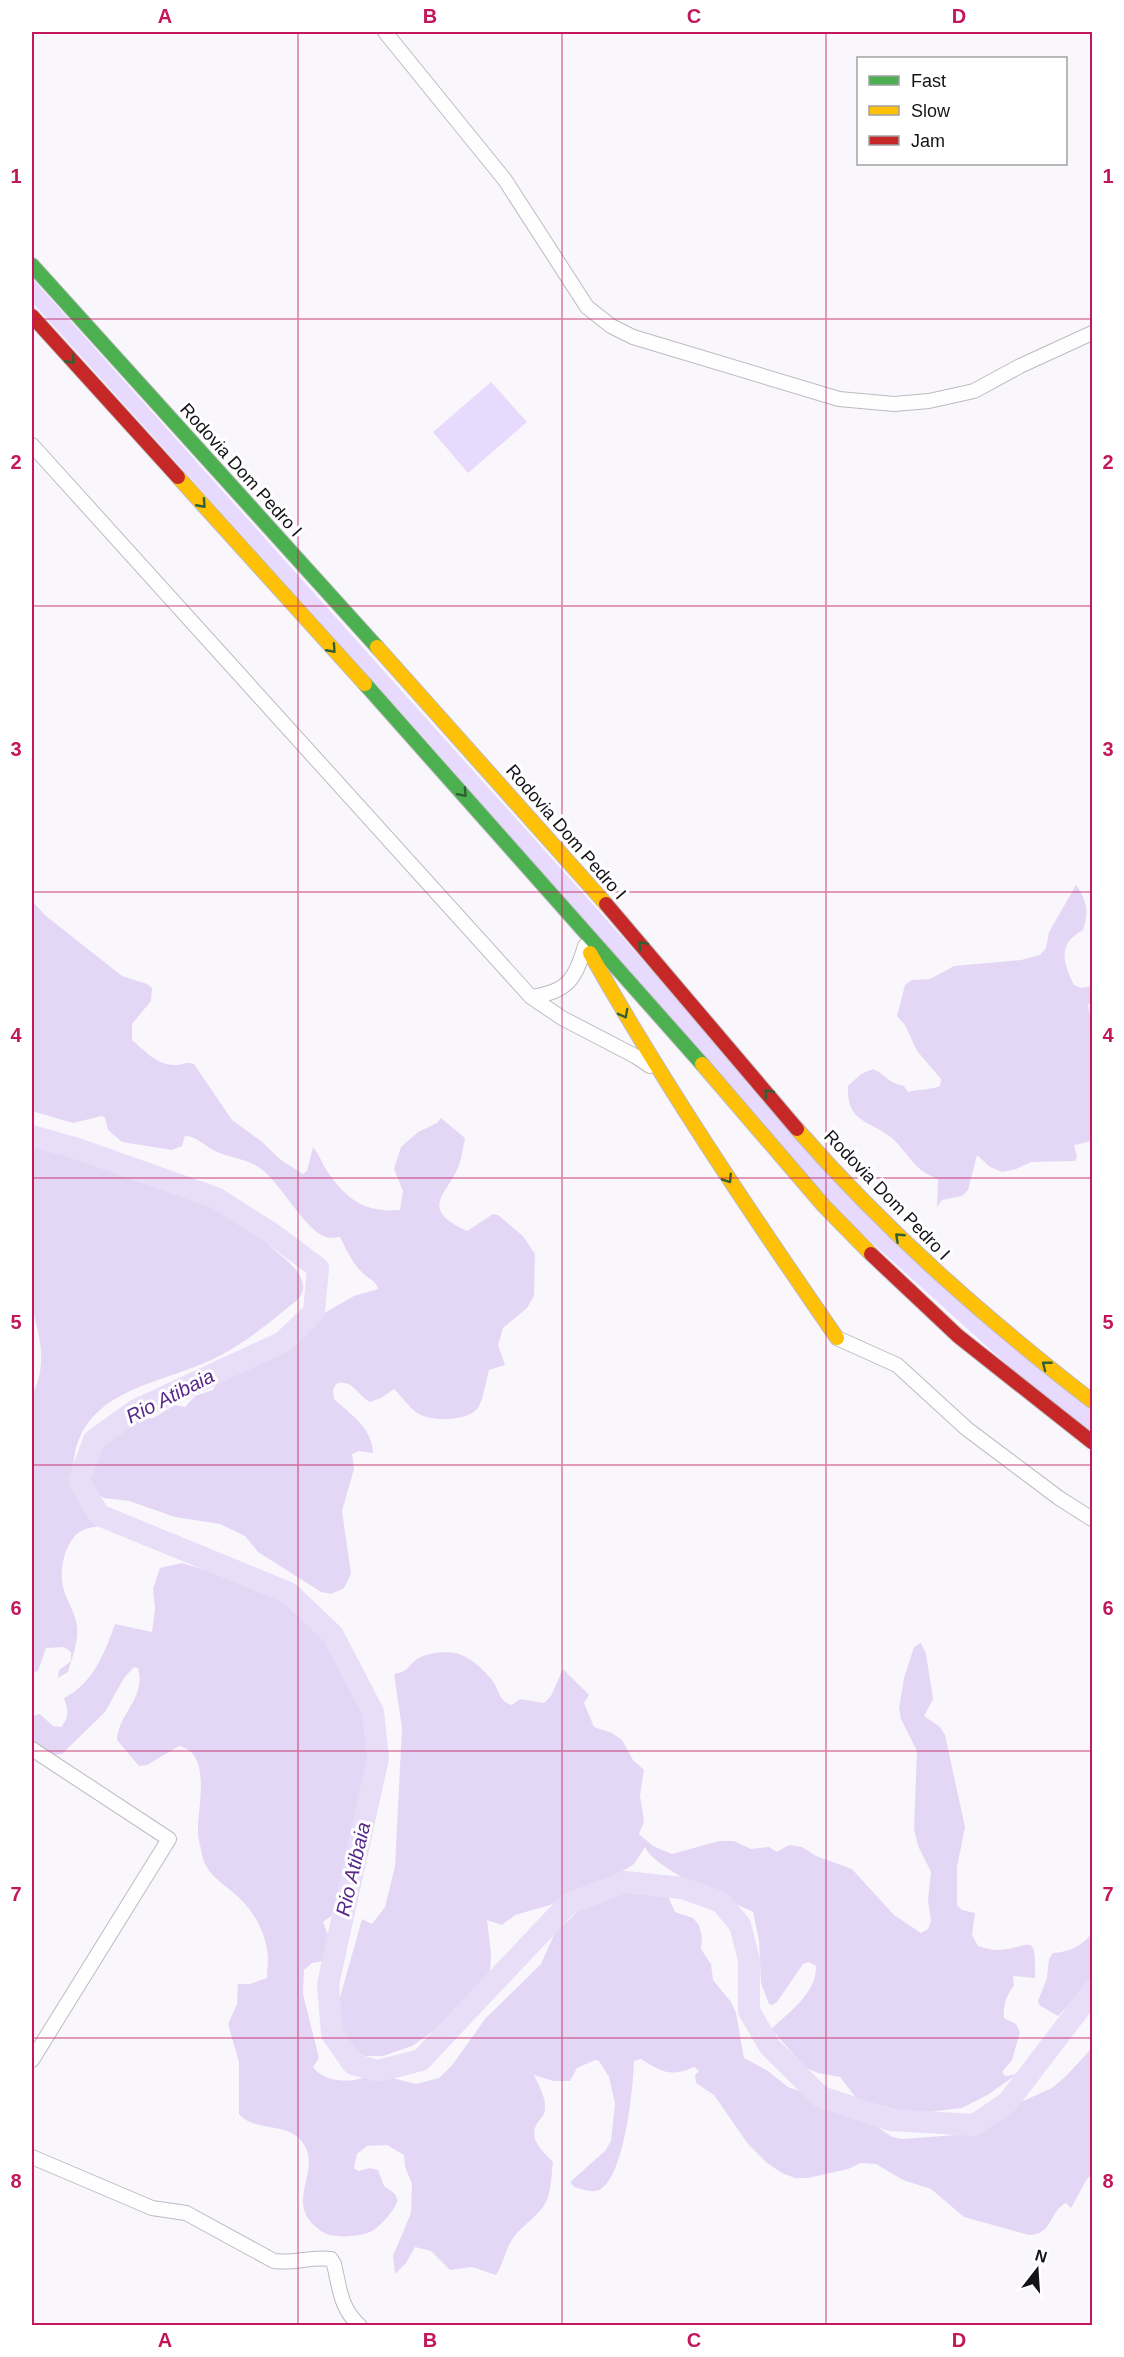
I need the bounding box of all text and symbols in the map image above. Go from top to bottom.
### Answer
text: A [158,5,172,27]
text: B [423,5,437,27]
text: C [687,5,701,27]
text: D [952,5,966,27]
legend [857,57,1067,165]
text: Fast [911,71,946,91]
text: Slow [911,101,951,121]
text: Jam [911,131,945,151]
text: 1 [10,165,22,187]
text: 1 [1102,165,1114,187]
one-way arrow [64,353,75,363]
street label: Rodovia Dom Pedro I [176,399,306,541]
text: 2 [10,451,22,473]
text: 2 [1102,451,1114,473]
one-way arrow [195,497,206,507]
one-way arrow [325,642,336,653]
text: 3 [10,738,22,760]
text: 3 [1102,738,1114,760]
street label: Rodovia Dom Pedro I [502,760,630,904]
one-way arrow [456,786,467,797]
one-way arrow [638,941,649,951]
one-way arrow [617,1008,628,1018]
text: 4 [10,1024,22,1046]
text: 4 [1102,1024,1114,1046]
one-way arrow [764,1089,775,1100]
street label: Rodovia Dom Pedro I [820,1126,954,1264]
one-way arrow [721,1172,732,1183]
one-way arrow [896,1233,906,1244]
text: 5 [10,1311,22,1333]
text: 5 [1102,1311,1114,1333]
one-way arrow [1042,1362,1053,1373]
water label: Rio Atibaia [122,1364,218,1428]
text: 6 [10,1597,22,1619]
text: 6 [1102,1597,1114,1619]
water label: Rio Atibaia [331,1820,375,1918]
text: 7 [10,1883,22,1905]
text: 7 [1102,1883,1114,1905]
text: 8 [10,2170,22,2192]
text: 8 [1102,2170,1114,2192]
north arrow [1007,2240,1067,2300]
text: N [1033,2246,1049,2266]
text: A [158,2329,172,2351]
text: B [423,2329,437,2351]
text: C [687,2329,701,2351]
text: D [952,2329,966,2351]

